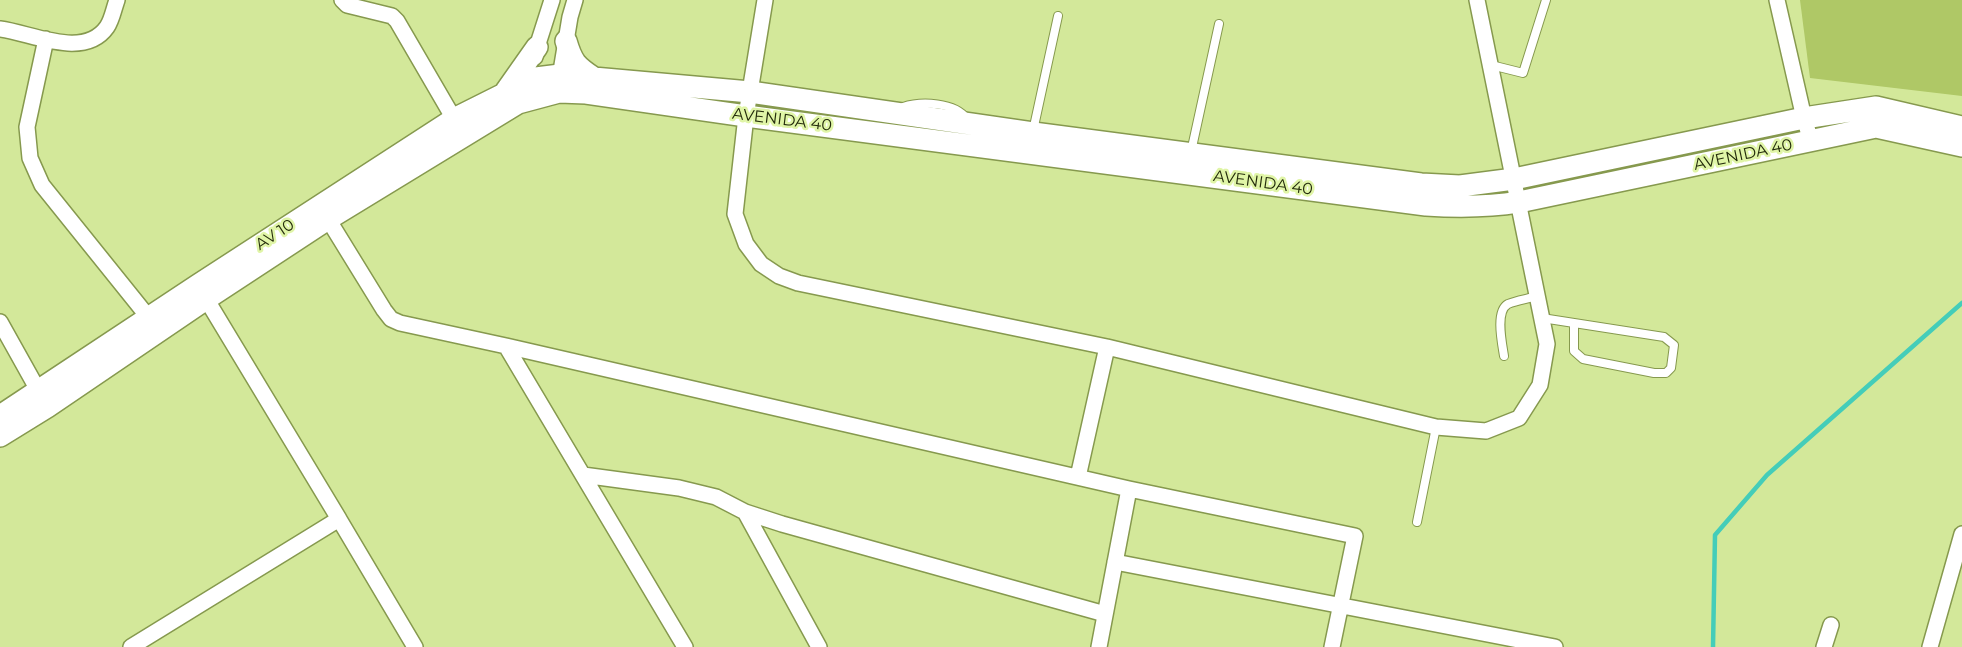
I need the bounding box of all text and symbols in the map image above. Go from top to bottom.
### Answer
street label: AVENIDA 40 [731,104,833,136]
street label: AVENIDA 40 [1692,135,1794,175]
street label: AVENIDA 40 [1212,167,1314,199]
street label: AV 10 [252,215,298,255]

